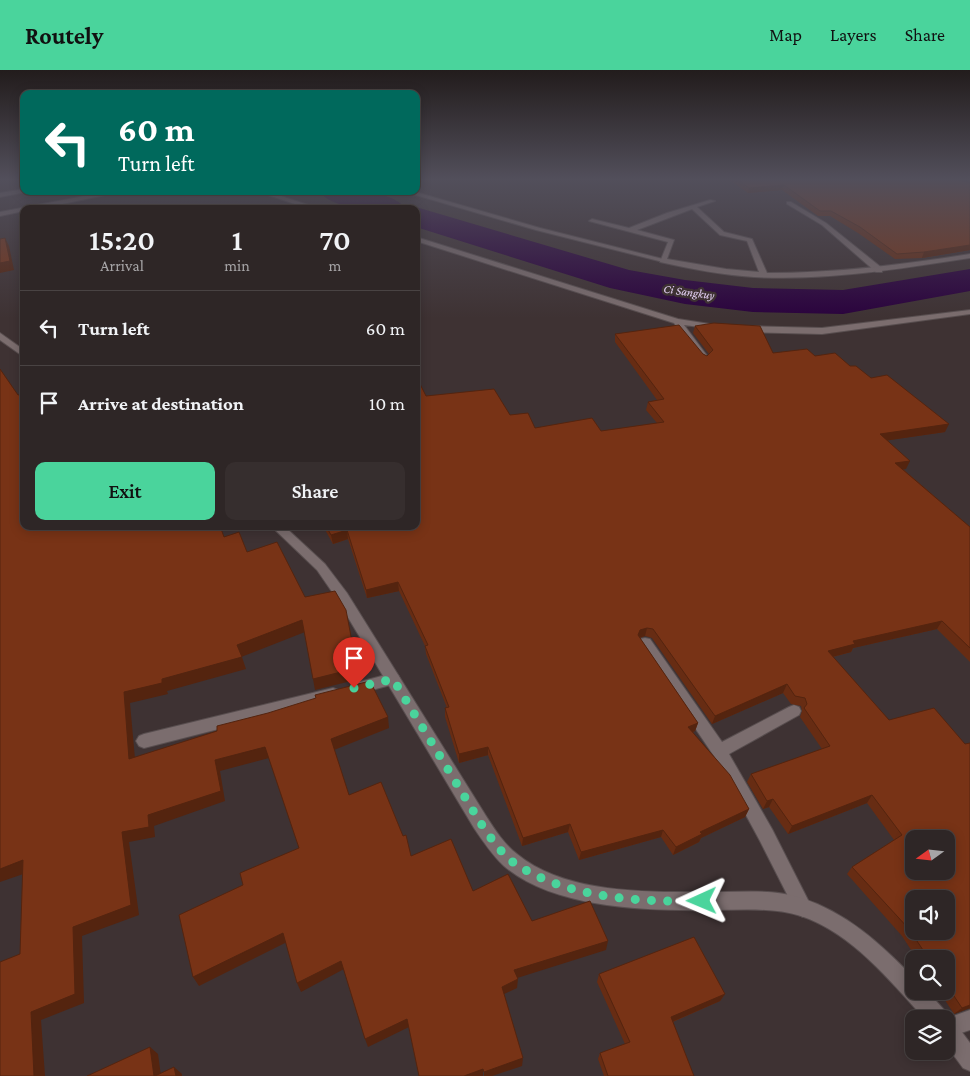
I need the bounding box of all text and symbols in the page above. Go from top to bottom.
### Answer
text: Routely [25,22,104,49]
text: Map [769,25,802,45]
text: Layers [830,25,877,45]
text: Share [905,25,945,45]
icon: left [35,110,100,175]
text: 60 m [118,110,195,149]
text: Turn left [118,151,195,176]
text: 15:20 [89,223,155,256]
text: 1 [232,223,242,256]
text: 70 [319,223,351,256]
text: Arrival [100,257,144,274]
text: min [224,257,250,274]
text: m [328,257,341,274]
water label: Ci Sangkuy [663,281,715,303]
icon: left [35,314,63,342]
text: Turn left [78,318,150,339]
text: 60 m [366,318,405,339]
icon: arrive [35,389,63,417]
text: Arrive at destination [78,393,244,414]
text: 10 m [369,393,405,414]
button: Exit [35,462,215,520]
button: Share [225,462,405,520]
pin [333,637,375,688]
icon: arrive [340,644,368,672]
north arrow [905,830,955,880]
map controls [905,830,955,1060]
position arrow [675,874,727,926]
button: sound [905,890,955,940]
button: search [905,950,955,1000]
button: layers [905,1010,955,1060]

